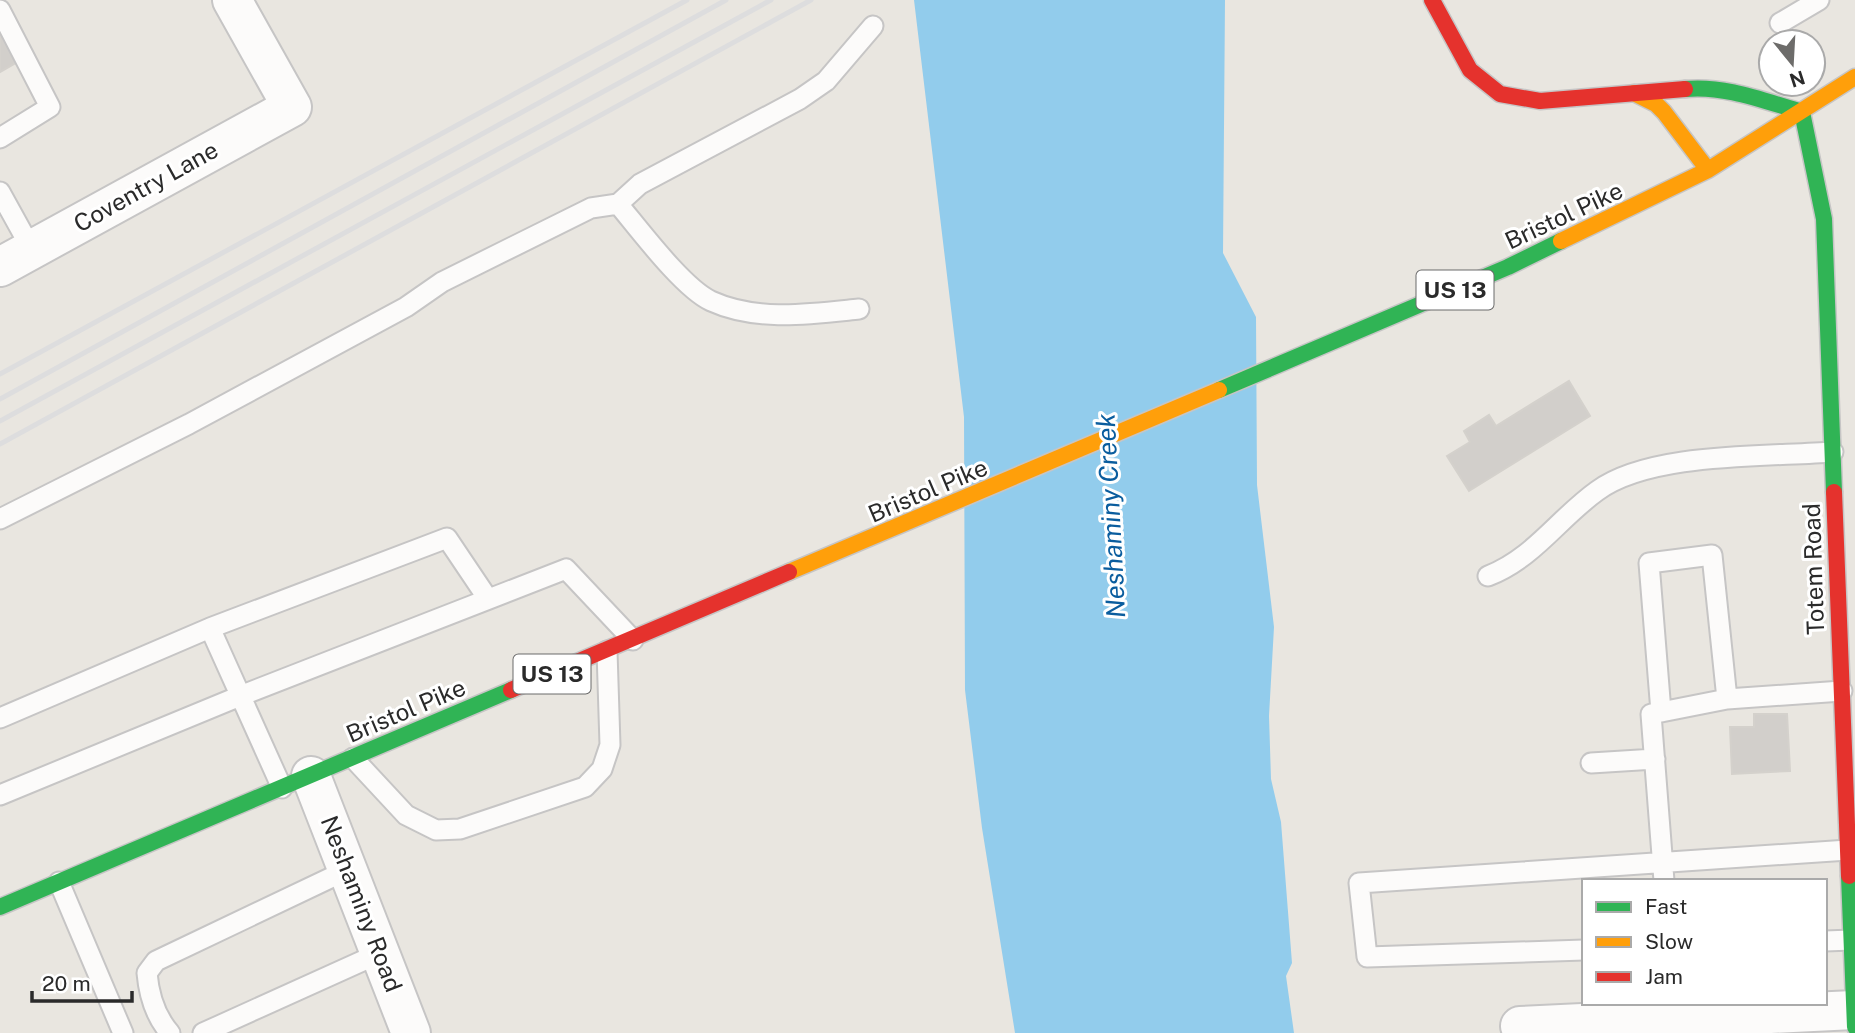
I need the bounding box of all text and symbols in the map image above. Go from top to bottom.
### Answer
north arrow [1757,28,1827,98]
text: N [1787,66,1808,92]
street label: Coventry Lane [69,135,222,237]
street label: Bristol Pike [1500,176,1627,255]
road number: US 13 [1416,270,1494,310]
water label: Neshaminy Creek [1090,413,1131,619]
street label: Bristol Pike [864,452,991,528]
street label: Totem Road [1797,503,1829,635]
road number: US 13 [514,654,590,694]
street label: Bristol Pike [342,672,469,748]
street label: Neshaminy Road [315,812,408,996]
legend [1582,879,1827,1005]
text: Fast [1645,894,1687,919]
text: Slow [1645,929,1693,954]
scale bar [32,960,131,1004]
text: Jam [1645,964,1683,989]
text: 20 m [42,971,91,996]

